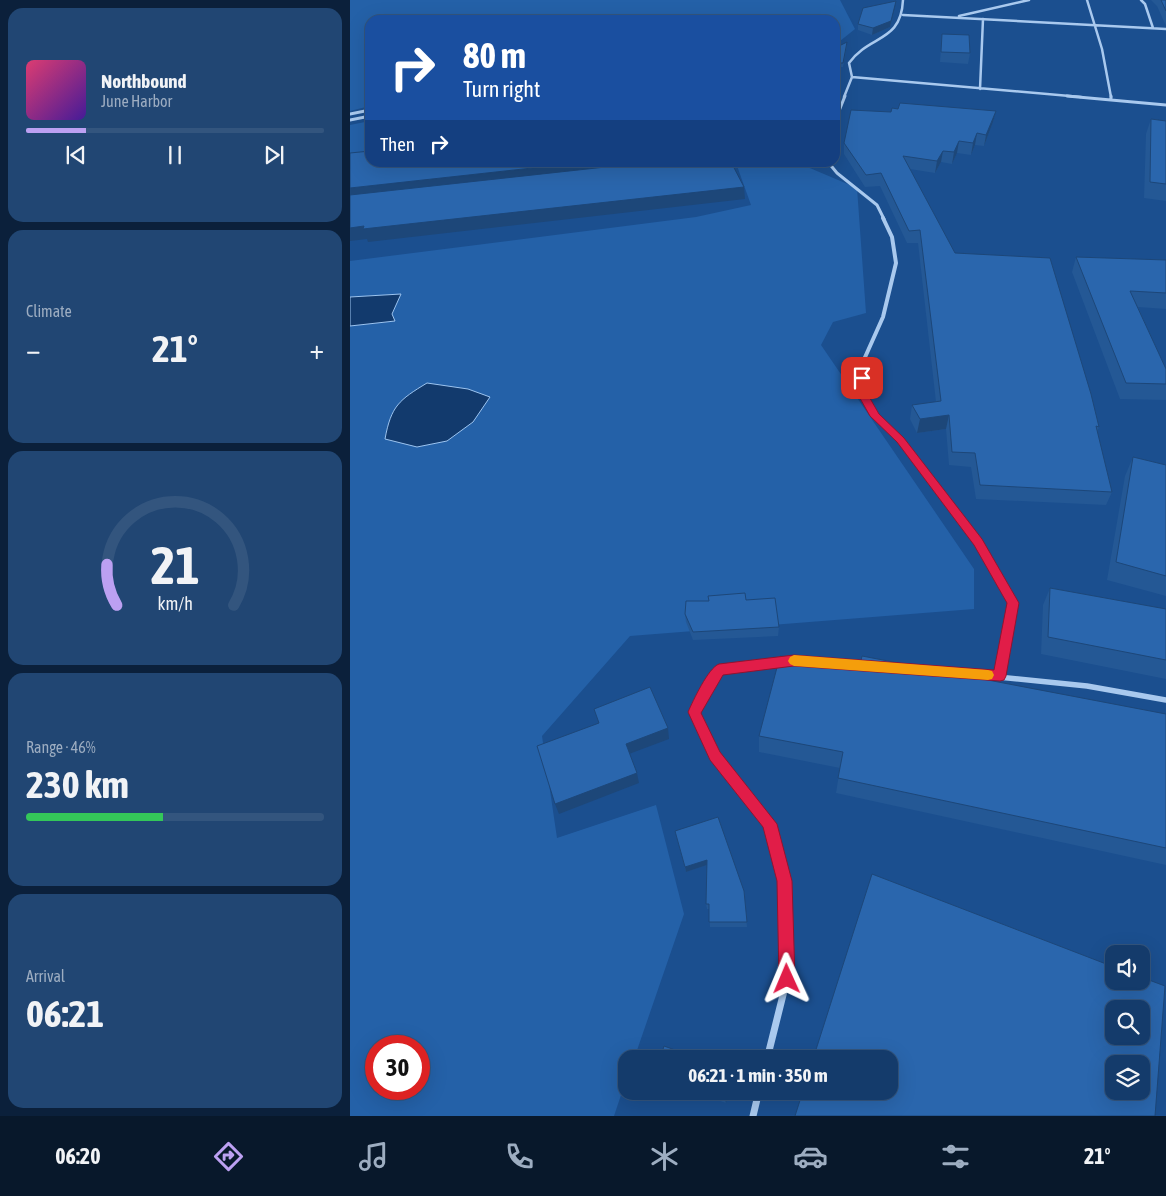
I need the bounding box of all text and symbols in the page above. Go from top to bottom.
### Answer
icon: right [380,35,445,100]
text: 80 m [463,35,526,75]
text: Northbound [101,70,187,92]
text: Turn right [463,76,540,102]
text: June Harbor [101,92,172,110]
icon: right [425,130,453,158]
text: Then [380,133,415,155]
icon: previous [62,141,90,169]
icon: pause [161,141,189,169]
icon: next [260,141,288,169]
text: Climate [26,302,72,320]
text: 21° [152,327,198,370]
text: − [26,333,41,365]
text: + [309,333,324,365]
pin [841,357,883,399]
icon: arrive [848,364,876,392]
text: 21 [151,535,199,595]
text: km/h [157,593,193,614]
text: Range · 46% [26,738,96,756]
text: 230 km [26,763,129,806]
map controls [1105,945,1150,1100]
button: sound [1105,945,1150,990]
position arrow [760,952,812,1004]
text: Arrival [26,967,65,985]
text: 06:21 [26,992,104,1035]
button: search [1105,1000,1150,1045]
speed limit sign: 30 [365,1035,430,1100]
button: layers [1105,1055,1150,1100]
text: 06:21 · 1 min · 350 m [688,1064,828,1086]
icon: directions [211,1139,246,1174]
icon: music [356,1139,391,1174]
icon: phone [502,1139,537,1174]
icon: climate [647,1139,682,1174]
icon: car [793,1139,828,1174]
icon: filters [938,1139,973,1174]
text: 06:20 [55,1143,101,1169]
text: 21° [1084,1143,1111,1169]

